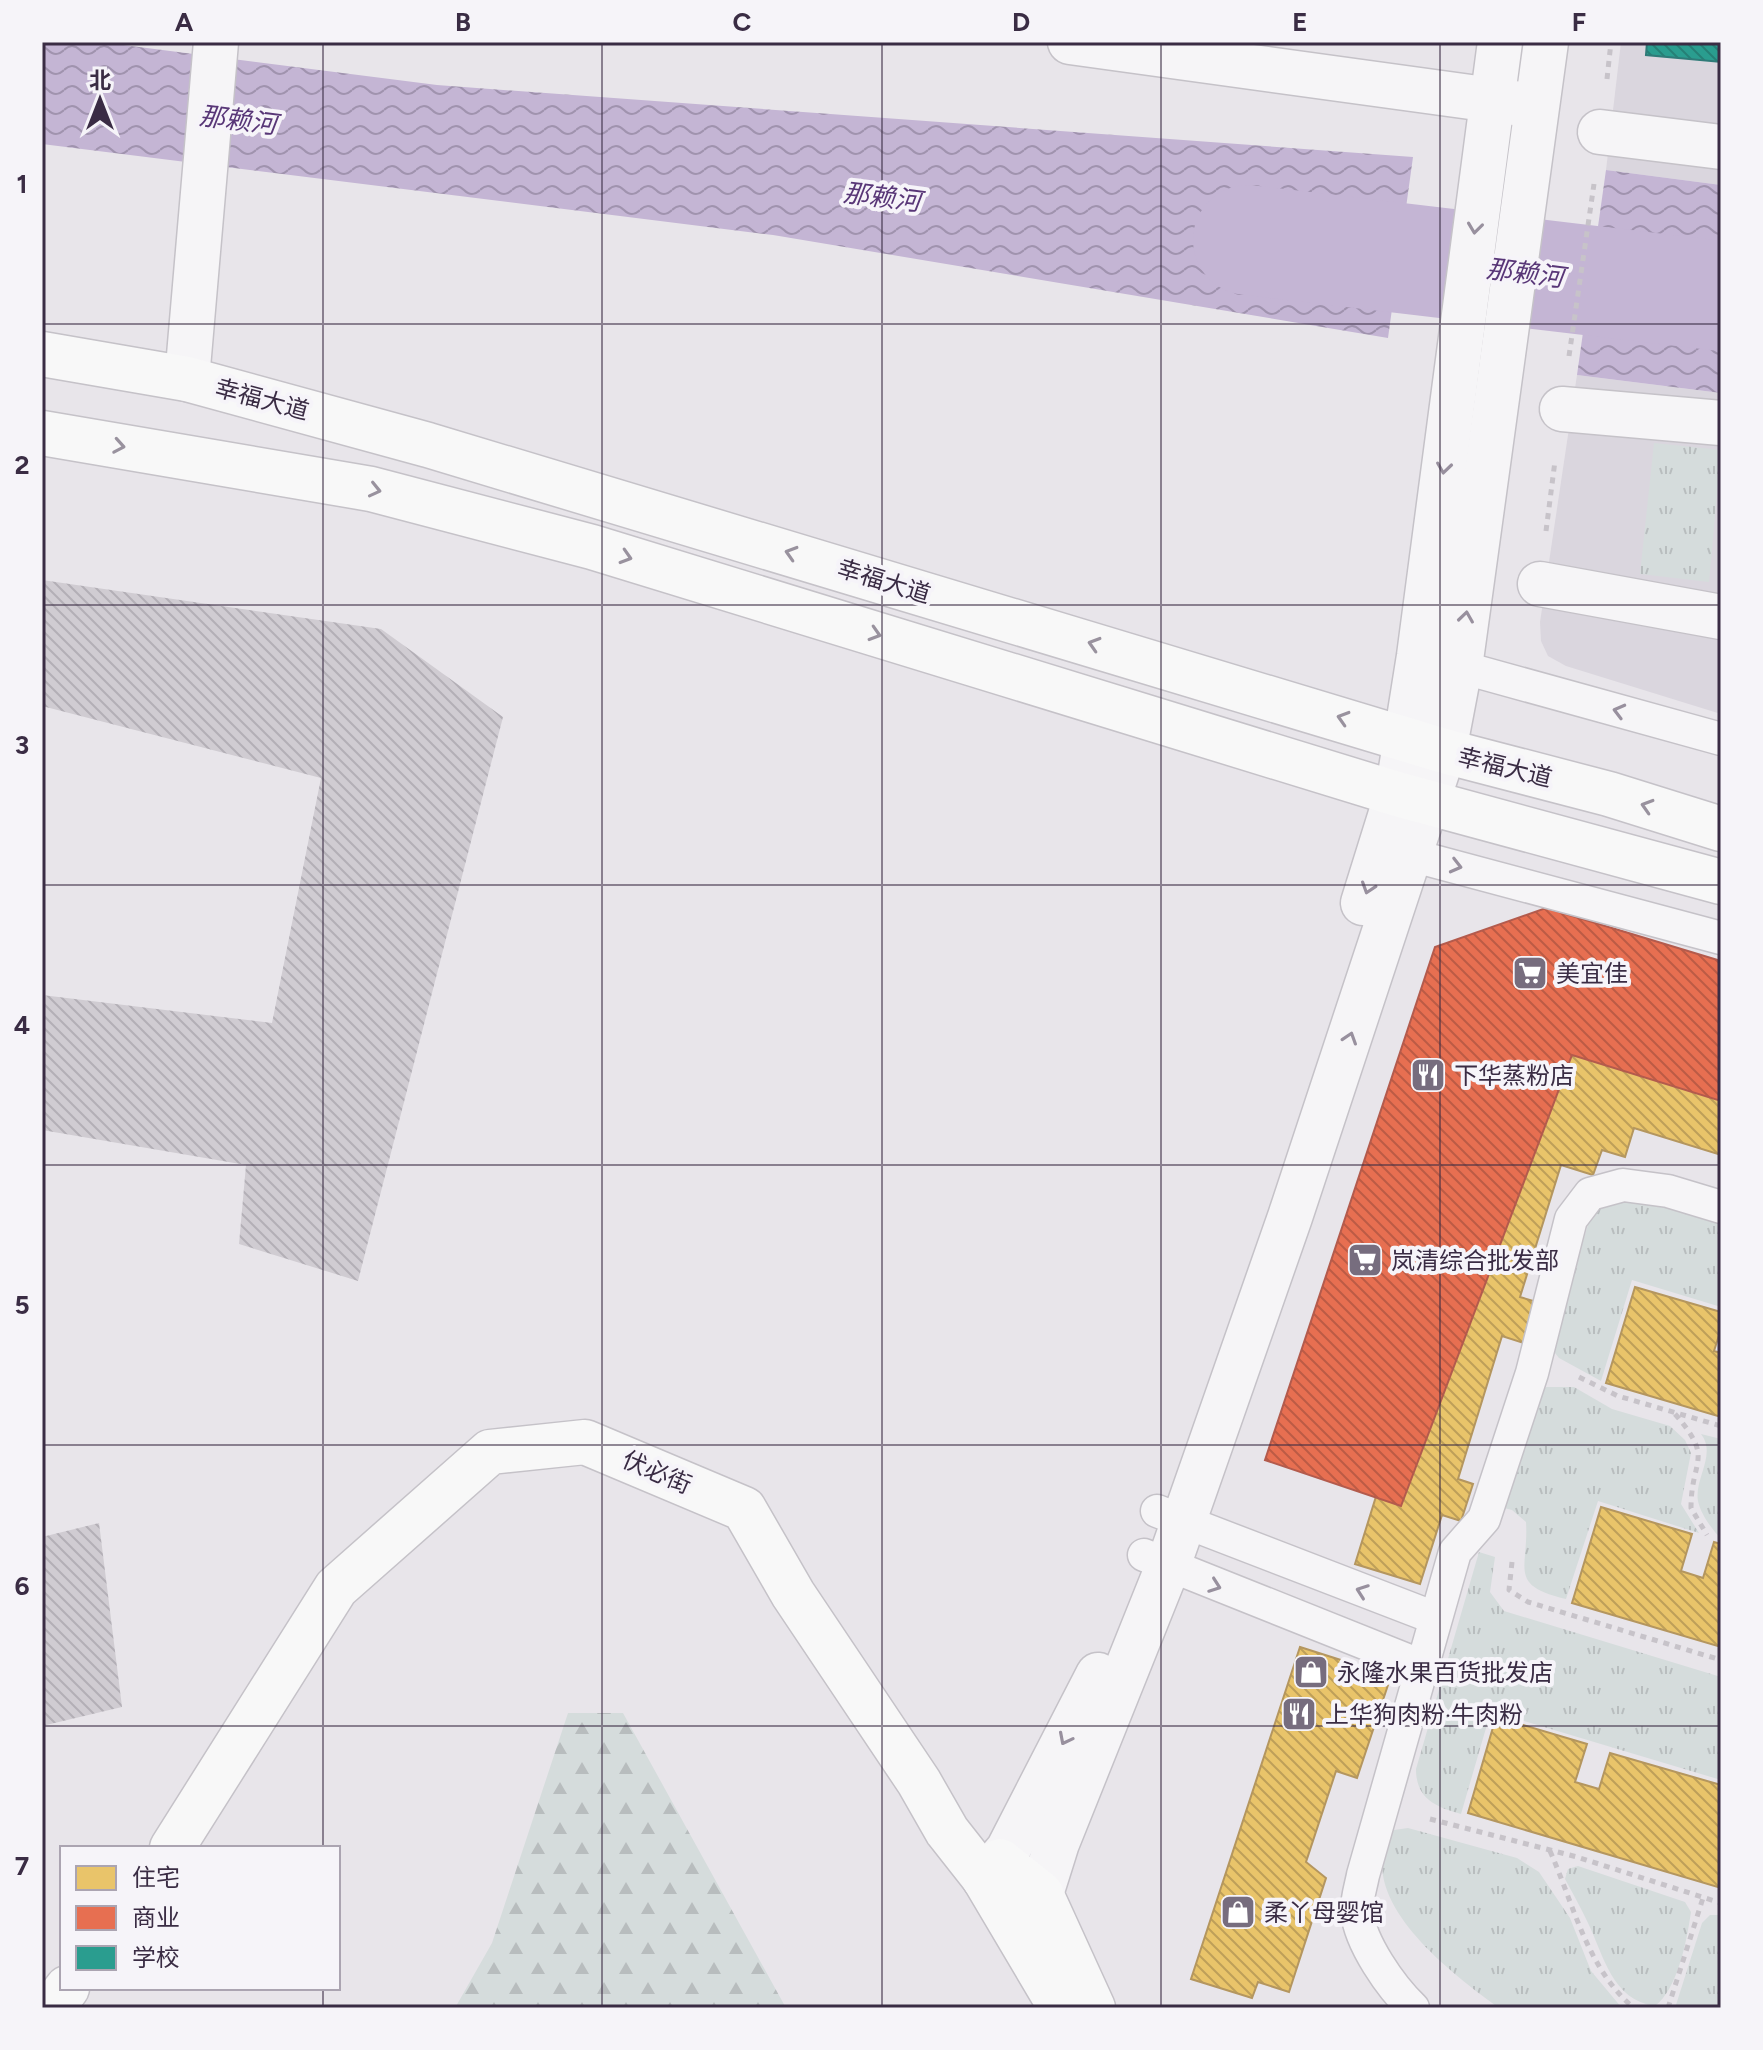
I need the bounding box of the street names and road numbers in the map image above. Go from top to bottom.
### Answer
street label: 幸福大道 [212,373,312,425]
street label: 幸福大道 [834,553,934,609]
street label: 幸福大道 [1455,741,1555,793]
street label: 伏必街 [618,1445,696,1499]

